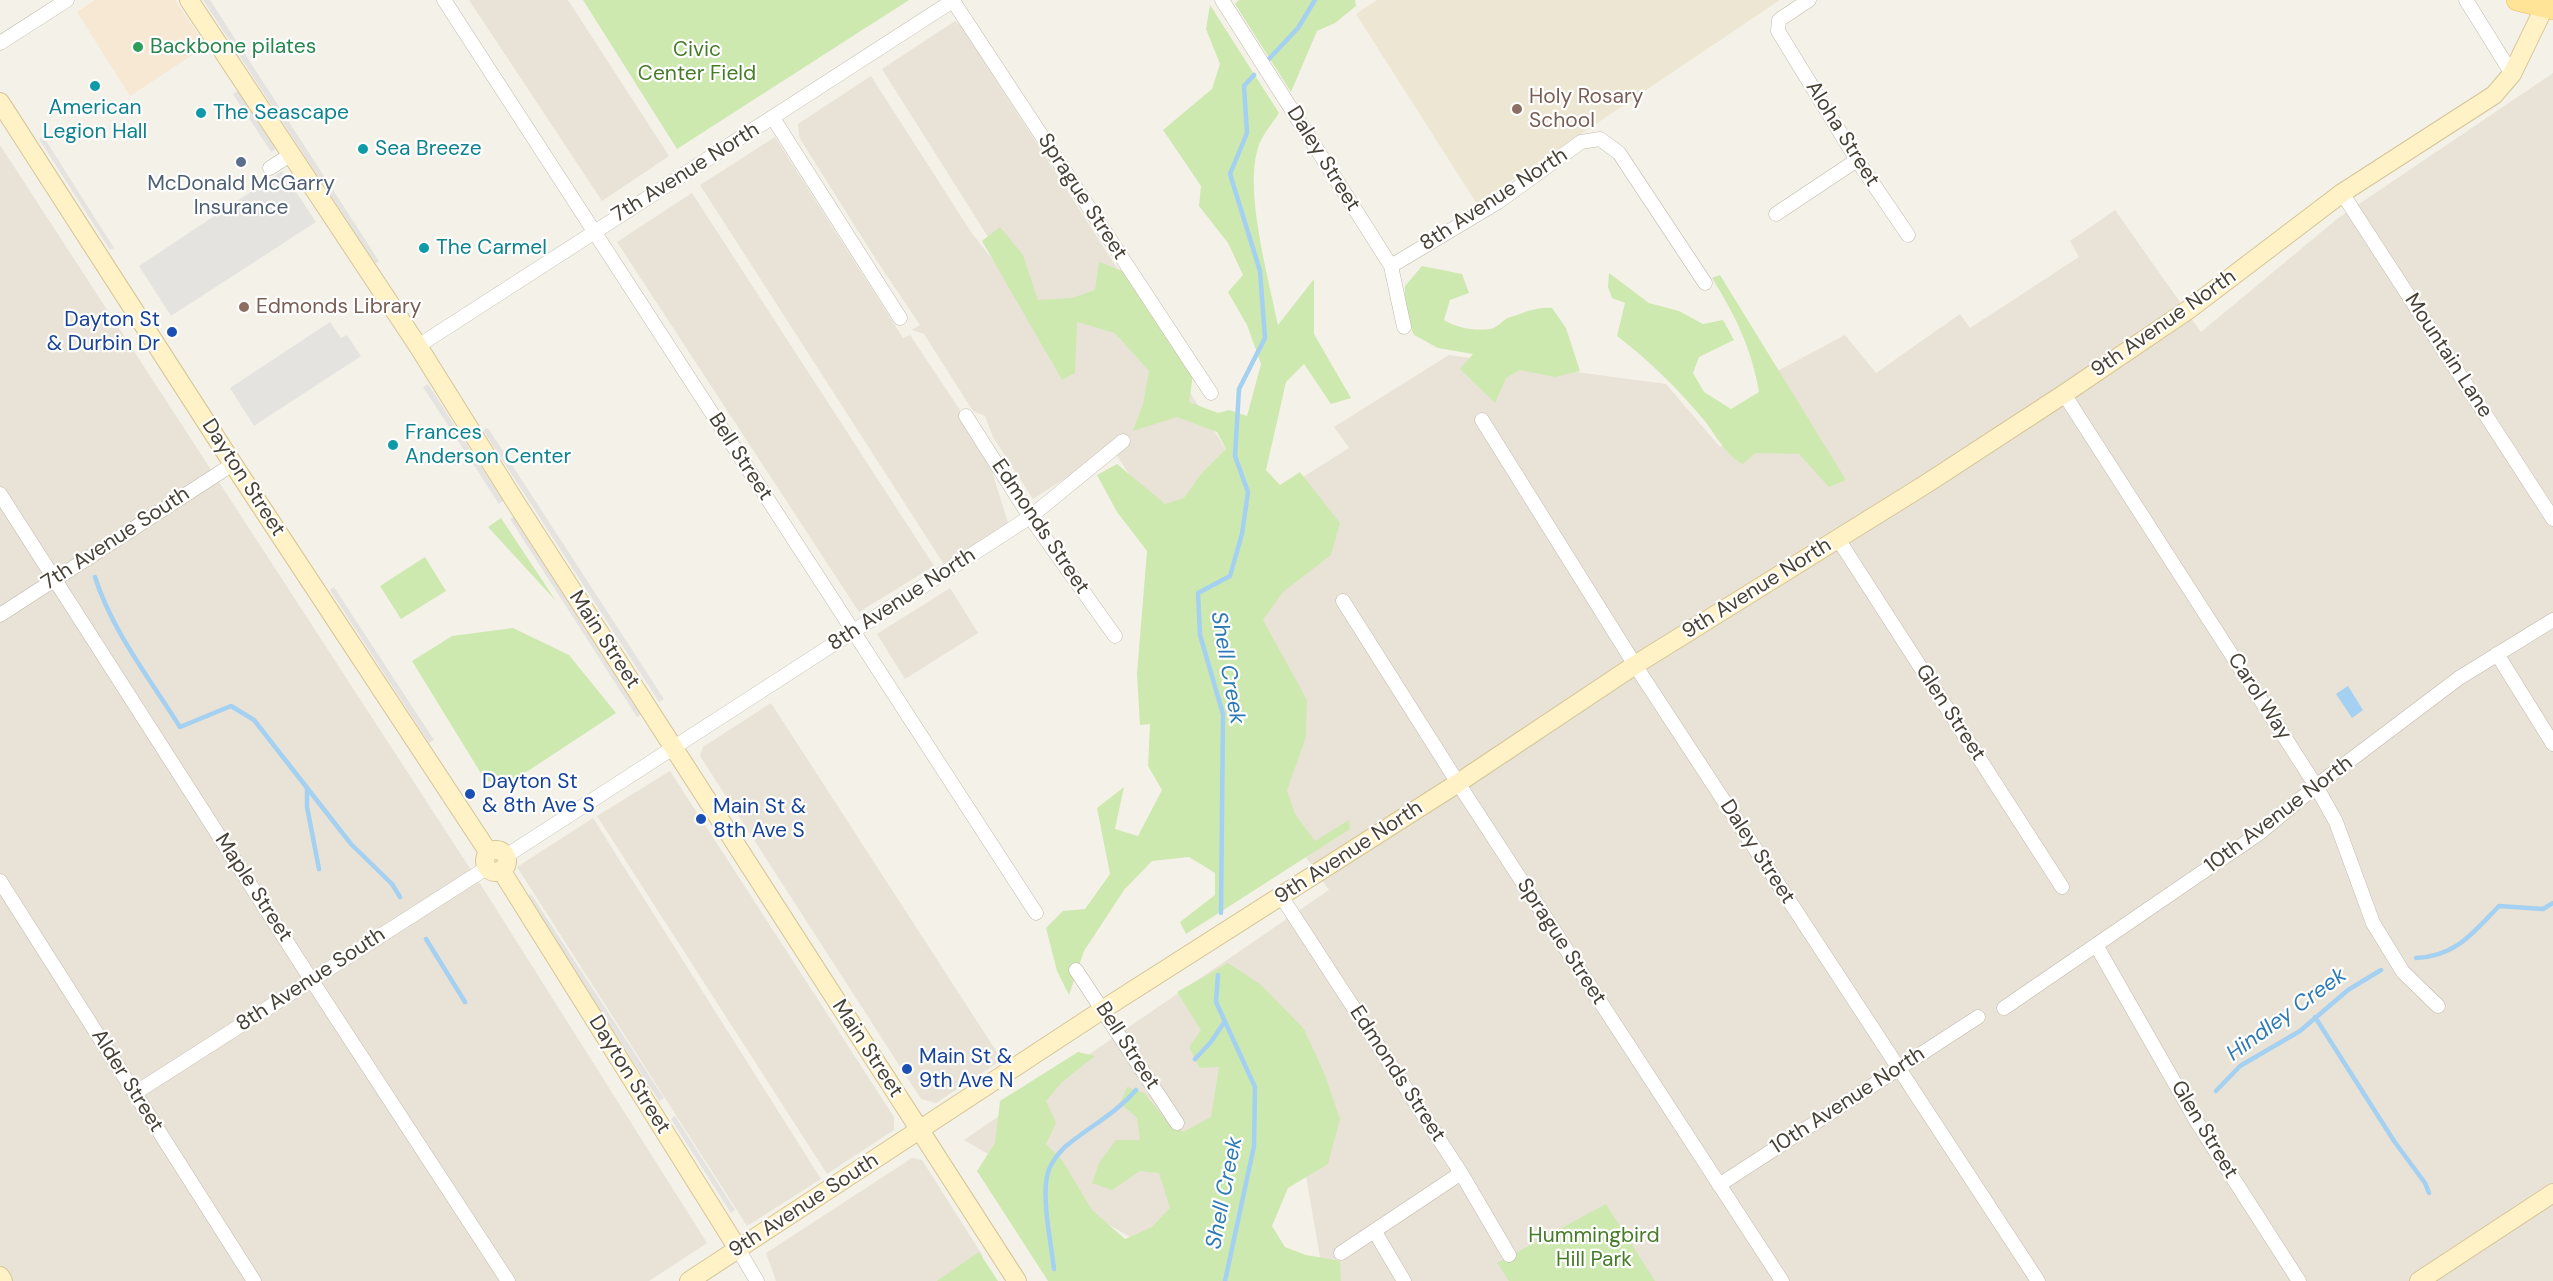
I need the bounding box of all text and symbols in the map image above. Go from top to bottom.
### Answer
place label: Backbone pilates [150,34,316,60]
park label: Civic Center Field [638,37,756,87]
marker: Backbone pilates [131,40,145,54]
street label: Aloha Street [1800,77,1884,191]
marker: American Legion Hall [88,79,102,93]
place label: Holy Rosary School [1529,84,1643,134]
place label: American Legion Hall [43,95,147,145]
place label: The Seascape [213,100,349,126]
street label: Daley Street [1281,102,1365,216]
marker: Holy Rosary School [1510,102,1524,116]
marker: The Seascape [194,106,208,120]
street label: 7th Avenue North [608,118,764,228]
street label: Sprague Street [1032,129,1132,265]
place label: Sea Breeze [375,136,482,162]
marker: Sea Breeze [356,142,370,156]
street label: 8th Avenue North [1416,143,1572,257]
marker: McDonald McGarry Insurance [234,155,248,169]
place label: McDonald McGarry Insurance [147,171,335,221]
place label: The Carmel [436,235,547,261]
marker: The Carmel [417,241,431,255]
street label: 9th Avenue North [2087,265,2241,383]
street label: Mountain Lane [2398,289,2498,423]
place label: Edmonds Library [256,294,421,320]
marker: Edmonds Library [237,300,251,314]
place label: Dayton St & Durbin Dr [47,307,160,357]
marker: Dayton St & Durbin Dr [165,325,179,339]
street label: Bell Street [702,409,778,505]
street label: Dayton Street [196,415,290,541]
place label: Frances Anderson Center [405,420,571,470]
marker: Frances Anderson Center [386,438,400,452]
street label: Edmonds Street [986,455,1094,599]
street label: 7th Avenue South [37,482,195,596]
street label: 9th Avenue North [1678,533,1836,645]
street label: 8th Avenue North [824,543,980,657]
street label: Main Street [563,586,645,694]
water label: Shell Creek [1204,610,1250,726]
street label: Carol Way [2222,649,2296,745]
street label: Glen Street [1910,660,1990,766]
street label: 10th Avenue North [2200,751,2358,879]
place label: Dayton St & 8th Ave S [482,769,595,819]
marker: Dayton St & 8th Ave S [463,787,477,801]
place label: Main St & 8th Ave S [713,794,806,844]
street label: Daley Street [1714,795,1800,909]
street label: 9th Avenue North [1270,796,1428,910]
marker: Main St & 8th Ave S [694,812,708,826]
street label: Maple Street [209,829,297,947]
street label: Sprague Street [1511,874,1611,1010]
street label: 8th Avenue South [232,922,390,1038]
water label: Hindley Creek [2222,963,2352,1067]
street label: Main Street [826,995,908,1103]
street label: Bell Street [1089,998,1165,1094]
street label: Edmonds Street [1344,1001,1450,1147]
street label: Dayton Street [583,1011,675,1139]
street label: Alder Street [85,1025,169,1137]
street label: 10th Avenue North [1766,1042,1930,1160]
place label: Main St & 9th Ave N [919,1044,1014,1094]
marker: Main St & 9th Ave N [900,1062,914,1076]
street label: Glen Street [2165,1077,2243,1183]
water label: Shell Creek [1201,1134,1249,1252]
street label: 9th Avenue South [725,1148,883,1264]
park label: Hummingbird Hill Park [1528,1223,1660,1273]

